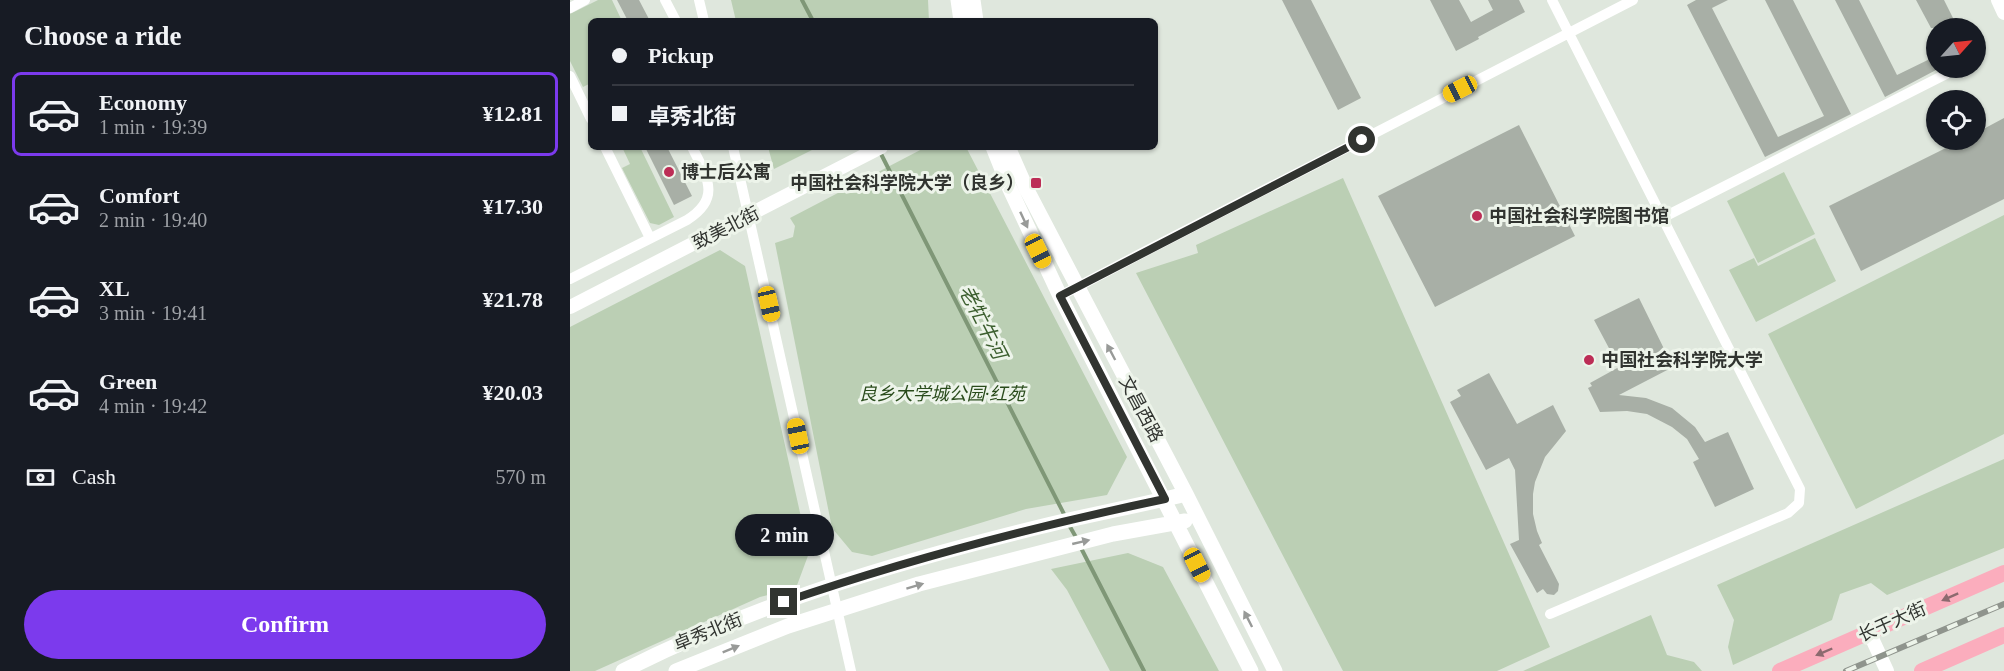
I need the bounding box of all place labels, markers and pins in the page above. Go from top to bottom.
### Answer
place label: 博士后公寓 [681,162,771,182]
marker: 博士后公寓 [662,165,676,179]
place label: 中国社会科学院大学（良乡） [790,173,1024,193]
marker: 中国社会科学院大学（良乡） [1029,176,1043,190]
place label: 中国社会科学院图书馆 [1489,206,1669,226]
marker: 中国社会科学院图书馆 [1470,209,1484,223]
place label: 中国社会科学院大学 [1601,350,1763,370]
marker: 中国社会科学院大学 [1582,353,1596,367]

